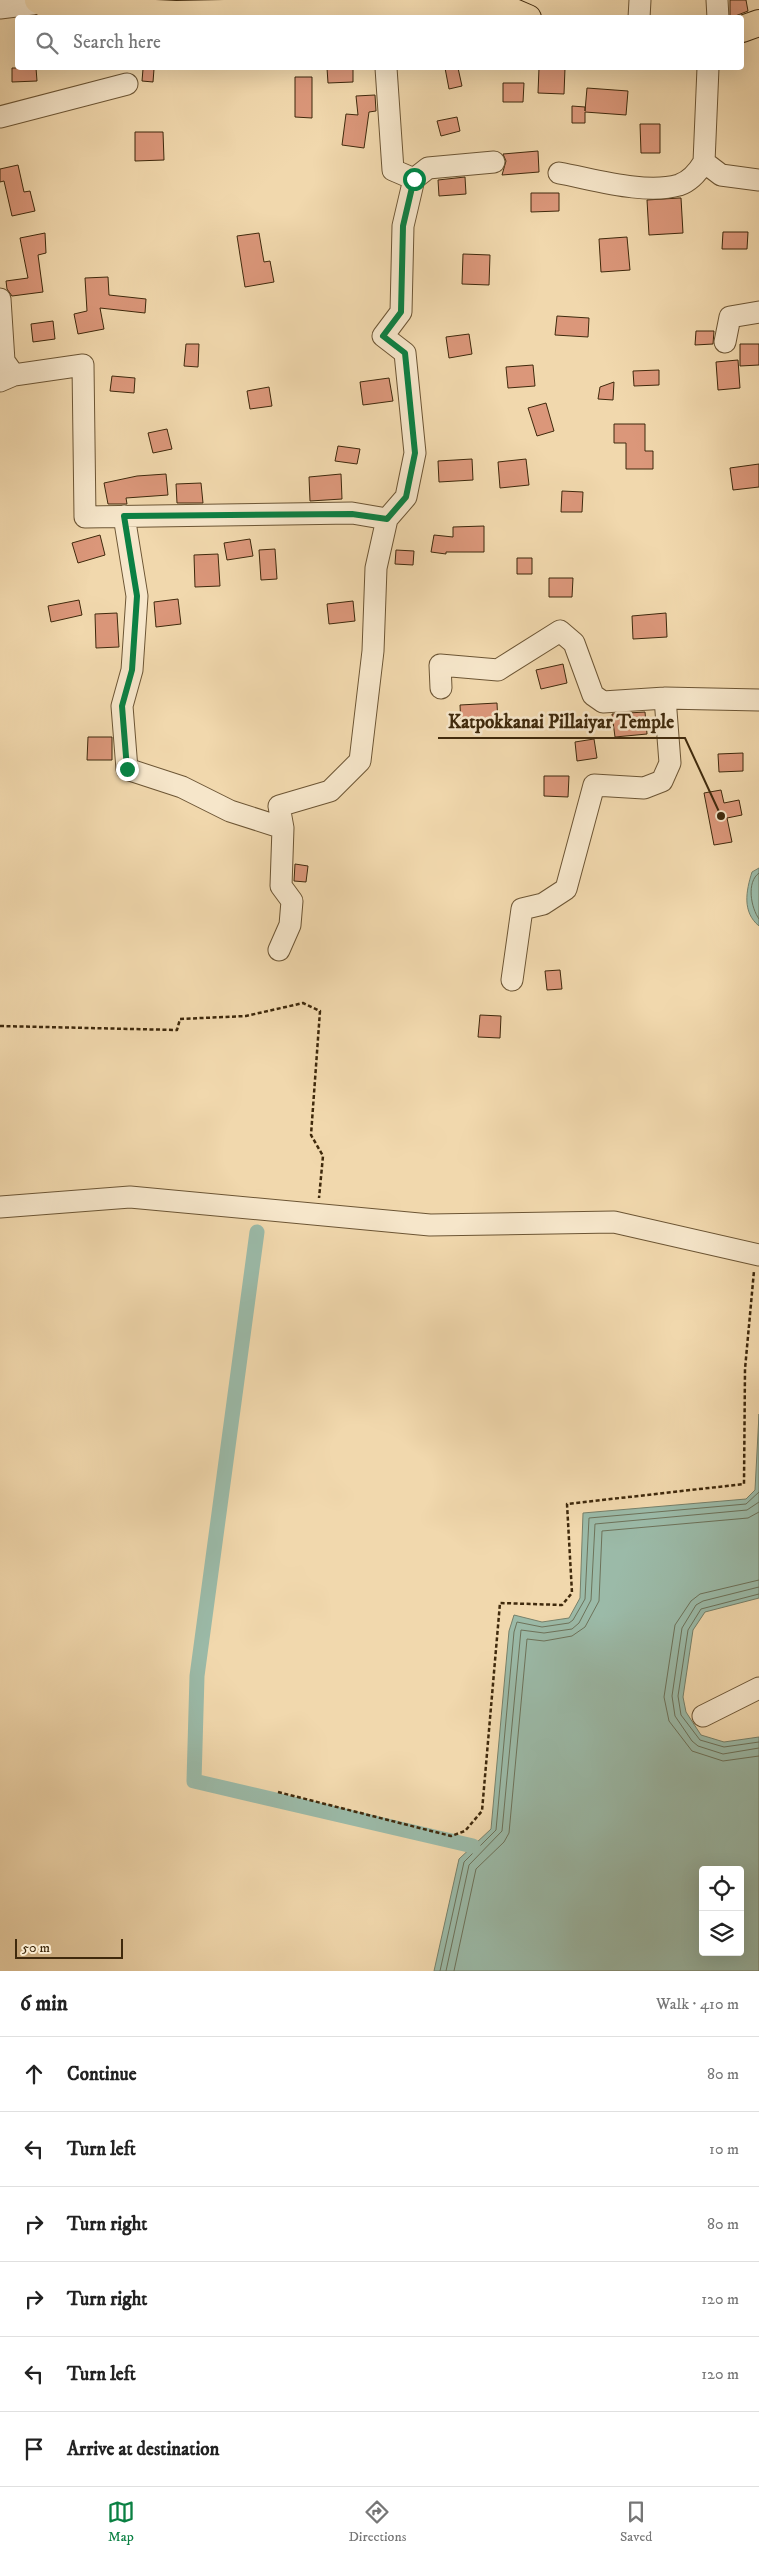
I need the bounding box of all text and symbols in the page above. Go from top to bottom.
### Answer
search box [15,15,744,70]
icon: search [33,29,61,57]
text: Search here [73,31,161,54]
route start [403,168,426,191]
callout: Katpokkanai Pillaiyar Temple [438,704,685,738]
text: Katpokkanai Pillaiyar Temple [448,711,674,734]
route end [116,758,139,781]
map controls [699,1866,744,1956]
button: locate [699,1866,744,1911]
button: layers [699,1911,744,1956]
scale bar [15,1936,122,1959]
text: 50 m [22,1939,50,1957]
text: 6 min [20,1991,68,2017]
text: Walk · 410 m [656,1994,739,2014]
icon: ahead [20,2060,48,2088]
text: Continue [67,2063,137,2086]
text: 80 m [707,2064,739,2084]
icon: left [20,2135,48,2163]
text: Turn left [67,2138,136,2161]
text: 10 m [709,2139,739,2159]
icon: right [20,2210,48,2238]
text: Turn right [67,2213,147,2236]
text: 80 m [707,2214,739,2234]
icon: right [20,2285,48,2313]
text: Turn right [67,2288,147,2311]
text: 120 m [701,2289,739,2309]
icon: left [20,2360,48,2388]
text: Turn left [67,2363,136,2386]
text: 120 m [701,2364,739,2384]
icon: arrive [20,2435,48,2463]
text: Arrive at destination [67,2438,219,2461]
tab: Map [107,2498,135,2546]
tab: Directions [348,2498,406,2546]
tab: Saved [620,2498,652,2546]

